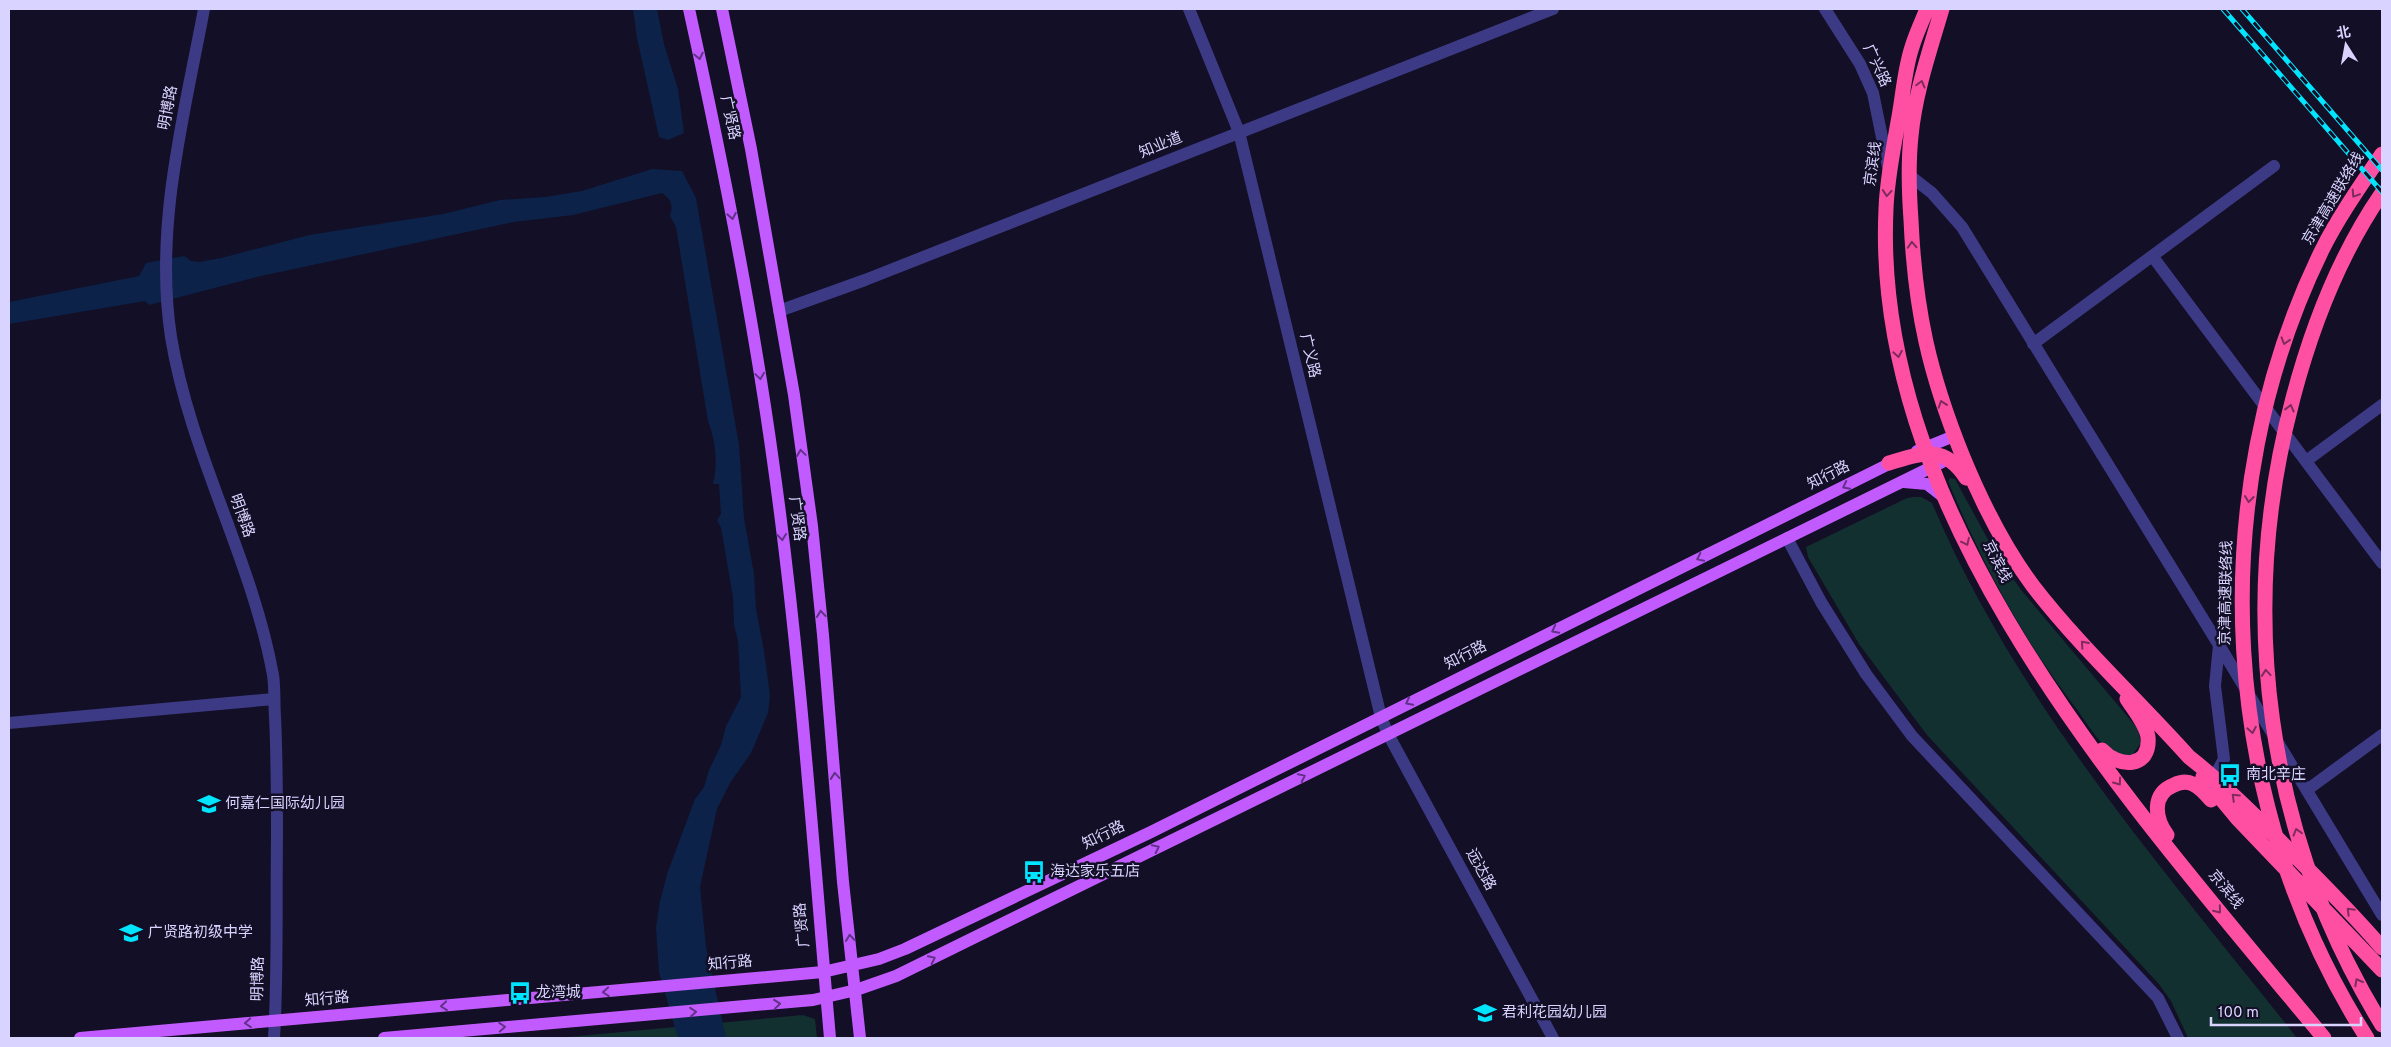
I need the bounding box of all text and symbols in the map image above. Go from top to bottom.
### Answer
north arrow [2321,20,2371,70]
text: 北 [2335,24,2352,43]
street label: 广兴路 [1858,42,1894,90]
one-way arrow [694,52,704,61]
one-way arrow [1915,79,1926,88]
street label: 明博路 [154,84,183,132]
street label: 广贤路 [715,94,743,142]
street label: 知业道 [1137,129,1185,163]
street label: 京滨线 [1861,140,1887,188]
street label: 京津高速联络线 [2299,149,2369,249]
one-way arrow [1882,189,1893,197]
one-way arrow [2351,189,2361,198]
one-way arrow [726,211,737,220]
one-way arrow [1907,241,1917,248]
street label: 广义路 [1295,332,1323,380]
one-way arrow [2281,336,2291,344]
one-way arrow [1893,350,1903,359]
one-way arrow [755,371,765,380]
one-way arrow [1938,400,1948,409]
one-way arrow [2284,404,2295,413]
one-way arrow [797,448,807,457]
street label: 知行路 [1805,457,1853,495]
one-way arrow [1842,480,1851,490]
street label: 明博路 [224,491,259,540]
one-way arrow [2244,495,2255,503]
street label: 广贤路 [784,496,808,542]
one-way arrow [776,533,787,541]
one-way arrow [1960,537,1970,546]
street label: 京滨线 [1977,538,2015,586]
street label: 京津高速联络线 [2217,540,2237,646]
one-way arrow [1697,551,1706,561]
one-way arrow [816,610,827,618]
one-way arrow [1551,624,1560,634]
street label: 知行路 [1442,637,1490,675]
one-way arrow [2081,641,2090,650]
one-way arrow [2261,669,2272,677]
one-way arrow [1406,696,1415,706]
one-way arrow [2247,726,2257,735]
bus stop icon: 南北辛庄 [2217,762,2243,788]
place label: 南北辛庄 [2246,765,2306,785]
one-way arrow [830,771,841,779]
one-way arrow [1297,772,1306,783]
one-way arrow [2112,776,2121,786]
school or university icon: 何嘉仁国际幼儿园 [196,791,222,817]
one-way arrow [2232,794,2241,803]
place label: 何嘉仁国际幼儿园 [225,795,345,814]
street label: 知行路 [1080,818,1128,854]
one-way arrow [2292,829,2302,837]
one-way arrow [1151,844,1160,854]
street label: 远达路 [1461,846,1499,894]
bus stop icon: 海达家乐五店 [1021,859,1047,885]
place label: 海达家乐五店 [1050,863,1140,882]
street label: 京滨线 [2203,867,2247,913]
street label: 广贤路 [792,902,814,948]
one-way arrow [2213,904,2221,913]
one-way arrow [2347,908,2356,917]
school or university icon: 广贤路初级中学 [118,920,144,946]
place label: 广贤路初级中学 [148,924,253,943]
one-way arrow [845,933,856,941]
street label: 知行路 [707,953,753,975]
one-way arrow [926,955,935,965]
street label: 明博路 [248,956,269,1002]
one-way arrow [2354,979,2364,988]
bus stop icon: 龙湾城 [507,980,533,1006]
place label: 龙湾城 [536,983,581,1003]
one-way arrow [602,986,610,997]
street label: 知行路 [304,989,350,1011]
scale bar [2211,994,2361,1026]
one-way arrow [773,998,781,1009]
one-way arrow [440,1000,448,1011]
school or university icon: 君利花园幼儿园 [1472,1000,1498,1026]
place label: 君利花园幼儿园 [1502,1004,1607,1023]
text: 100 m [2218,1004,2259,1023]
one-way arrow [689,1006,697,1017]
one-way arrow [243,1017,251,1028]
one-way arrow [498,1022,506,1033]

